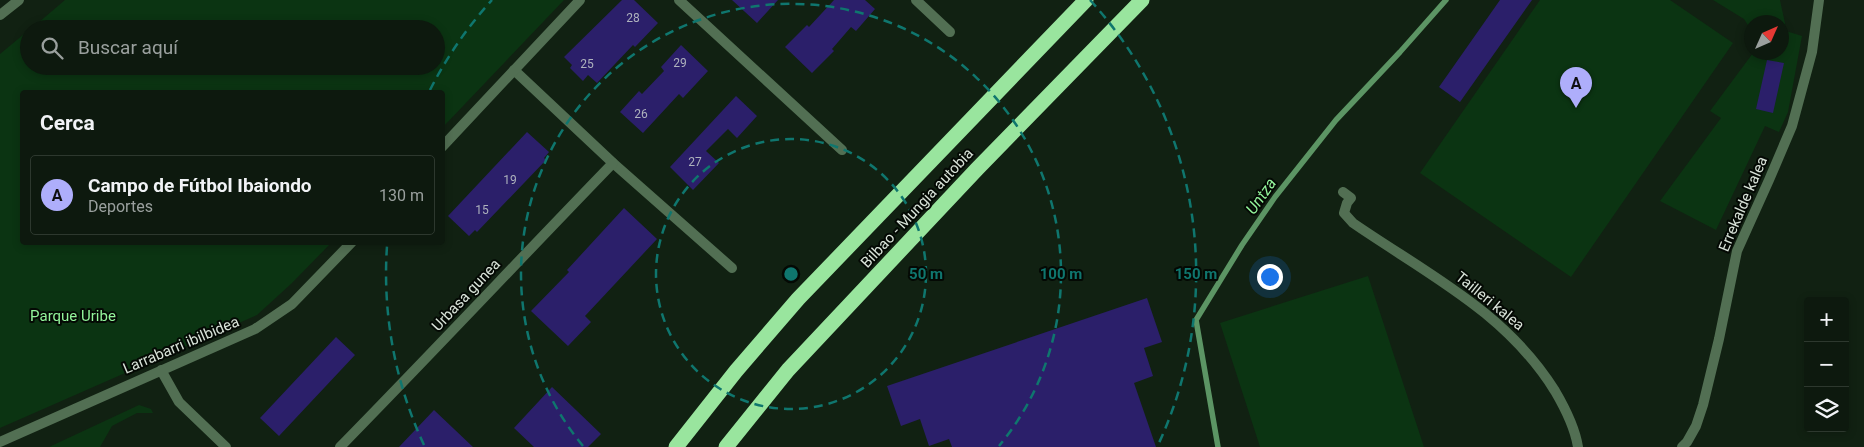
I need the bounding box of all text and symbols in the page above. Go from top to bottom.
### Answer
house number: 28 [626,11,640,25]
north arrow [1744,15,1789,60]
search box [20,20,445,75]
icon: search [38,34,66,62]
text: Buscar aquí [78,36,178,59]
house number: 29 [673,56,687,70]
house number: 25 [580,57,594,71]
pin: A [1560,67,1592,108]
house number: 26 [634,107,648,121]
text: Cerca [40,111,95,135]
street label: Bilbao - Mungia autobia [857,144,977,272]
street label: Errekalde kalea [1715,154,1771,254]
house number: 27 [688,155,702,169]
house number: 19 [503,173,517,187]
text: Campo de Fútbol Ibaiondo [88,174,312,197]
water label: Untza [1242,174,1280,218]
text: A [52,186,62,205]
text: 130 m [379,186,424,205]
text: Deportes [88,197,153,216]
house number: 15 [475,203,489,217]
street label: Urbasa gunea [428,255,504,335]
your location [1257,264,1283,290]
centre of rings [782,265,800,283]
text: 50 m [909,265,943,283]
text: 100 m [1040,265,1082,283]
text: 150 m [1175,265,1217,283]
street label: Tailleri kalea [1452,268,1528,334]
map controls [1804,297,1849,432]
button: + [1804,297,1849,342]
park label: Parque Uribe [30,307,116,325]
street label: Larrabarri ibilbidea [120,312,242,378]
button: − [1804,342,1849,387]
button: layers [1804,387,1849,432]

